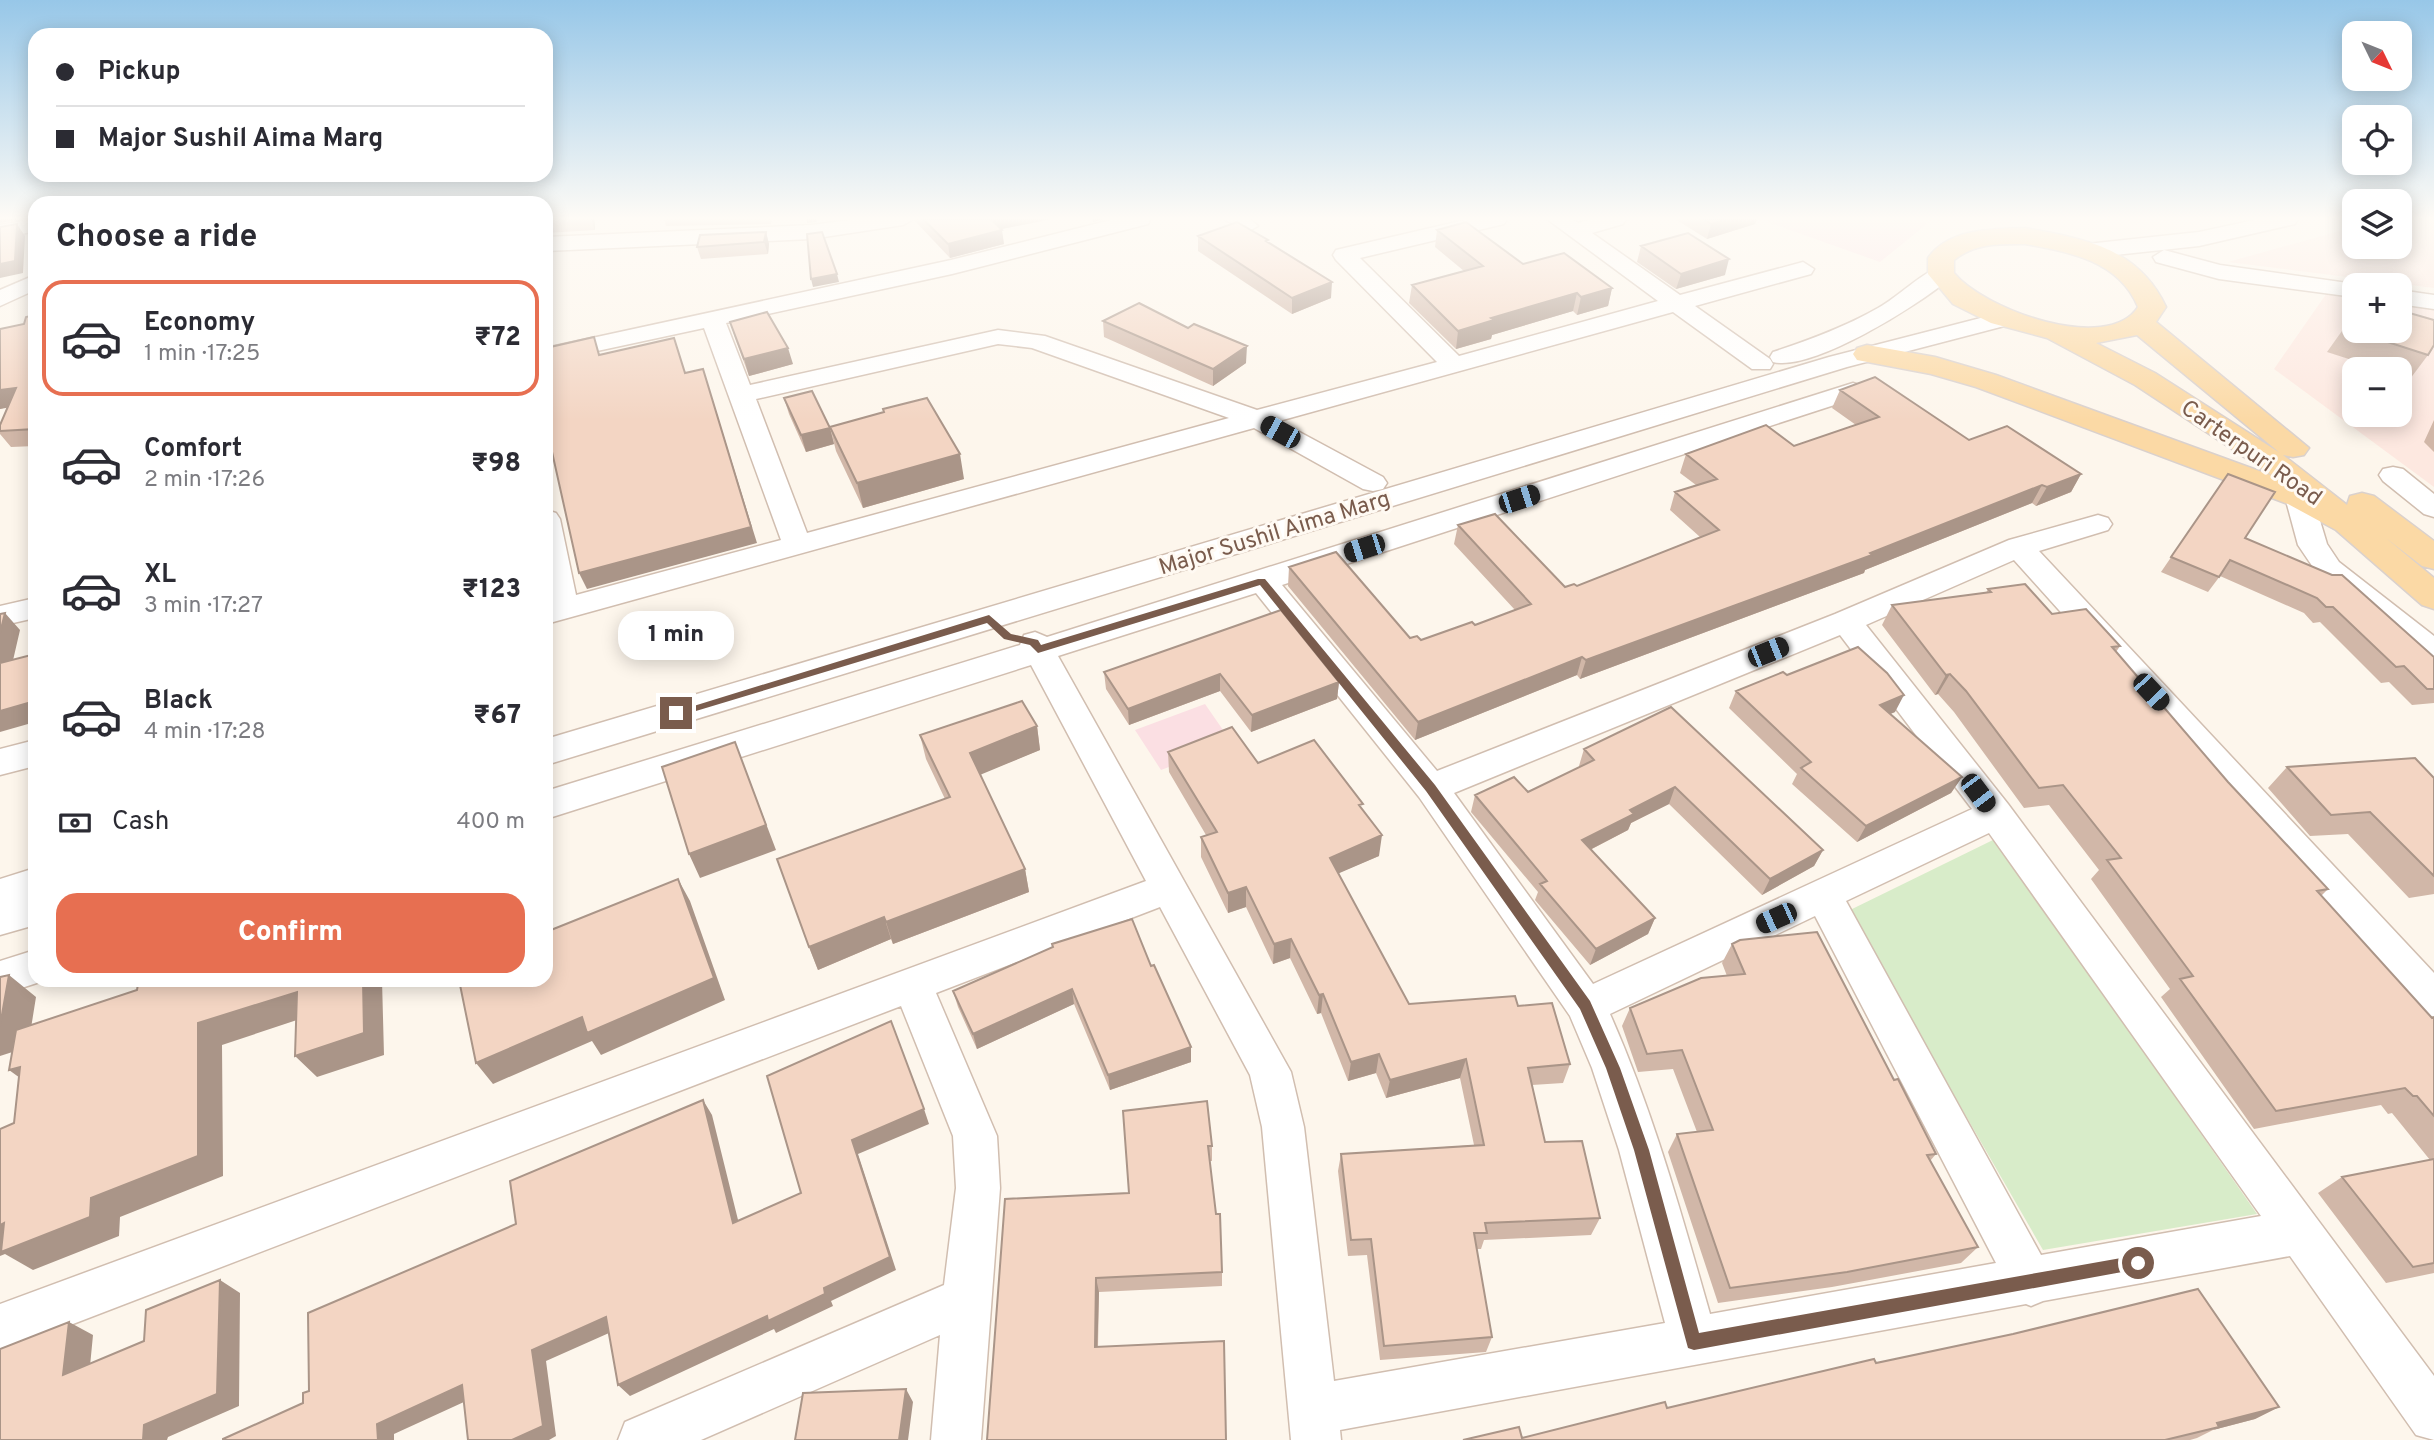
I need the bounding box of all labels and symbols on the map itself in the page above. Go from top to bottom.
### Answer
north arrow [2342,21,2412,91]
street label: Carterpuri Road [2174,395,2327,514]
car [1257,413,1304,451]
car [1496,483,1543,515]
street label: Major Sushil Aima Marg [1156,485,1394,583]
car [1341,532,1388,564]
callout: 1 min [618,612,734,660]
car [1745,634,1792,670]
car [2129,669,2174,715]
route end [660,697,692,729]
car [1957,770,2000,816]
car [1753,900,1800,936]
route start [2122,1247,2154,1279]

